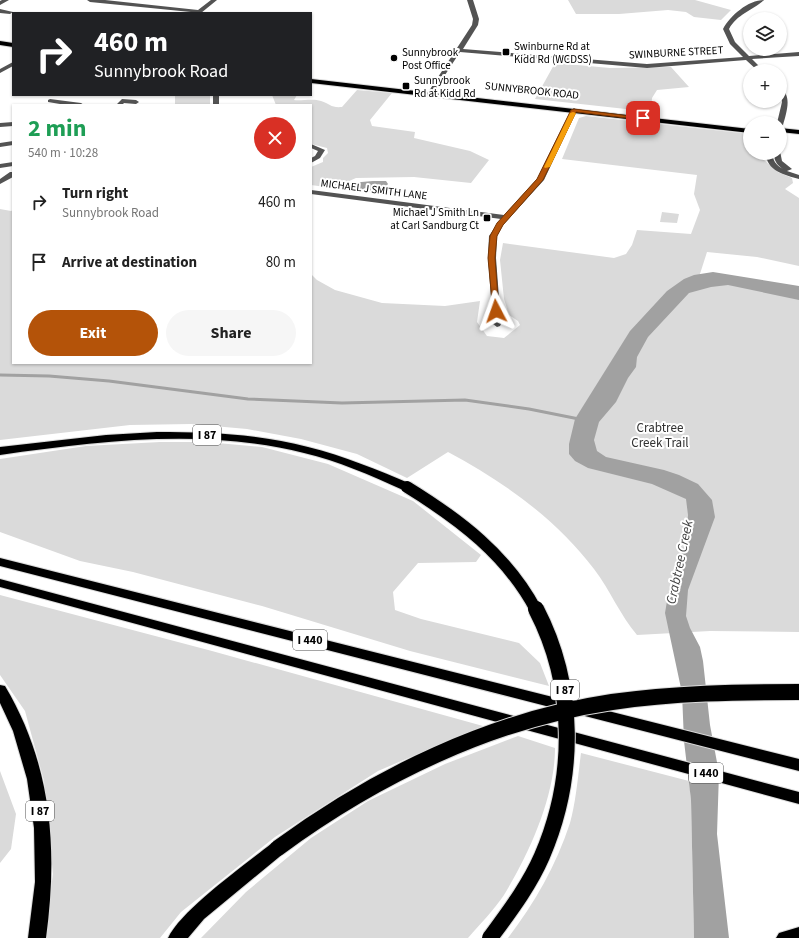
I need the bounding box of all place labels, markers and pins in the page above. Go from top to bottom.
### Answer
place label: Swinburne Rd at Kidd Rd (WCDSS) [514,39,592,67]
place label: Sunnybrook Post Office [402,45,459,73]
marker: Swinburne Rd at Kidd Rd (WCDSS) [501,47,511,57]
marker: Sunnybrook Post Office [389,53,399,63]
place label: Sunnybrook Rd at Kidd Rd [414,73,476,101]
marker: Sunnybrook Rd at Kidd Rd [401,81,411,91]
pin [626,101,660,135]
place label: Michael J Smith Ln at Carl Sandburg Ct [390,205,479,233]
marker: Michael J Smith Ln at Carl Sandburg Ct [482,213,492,223]

